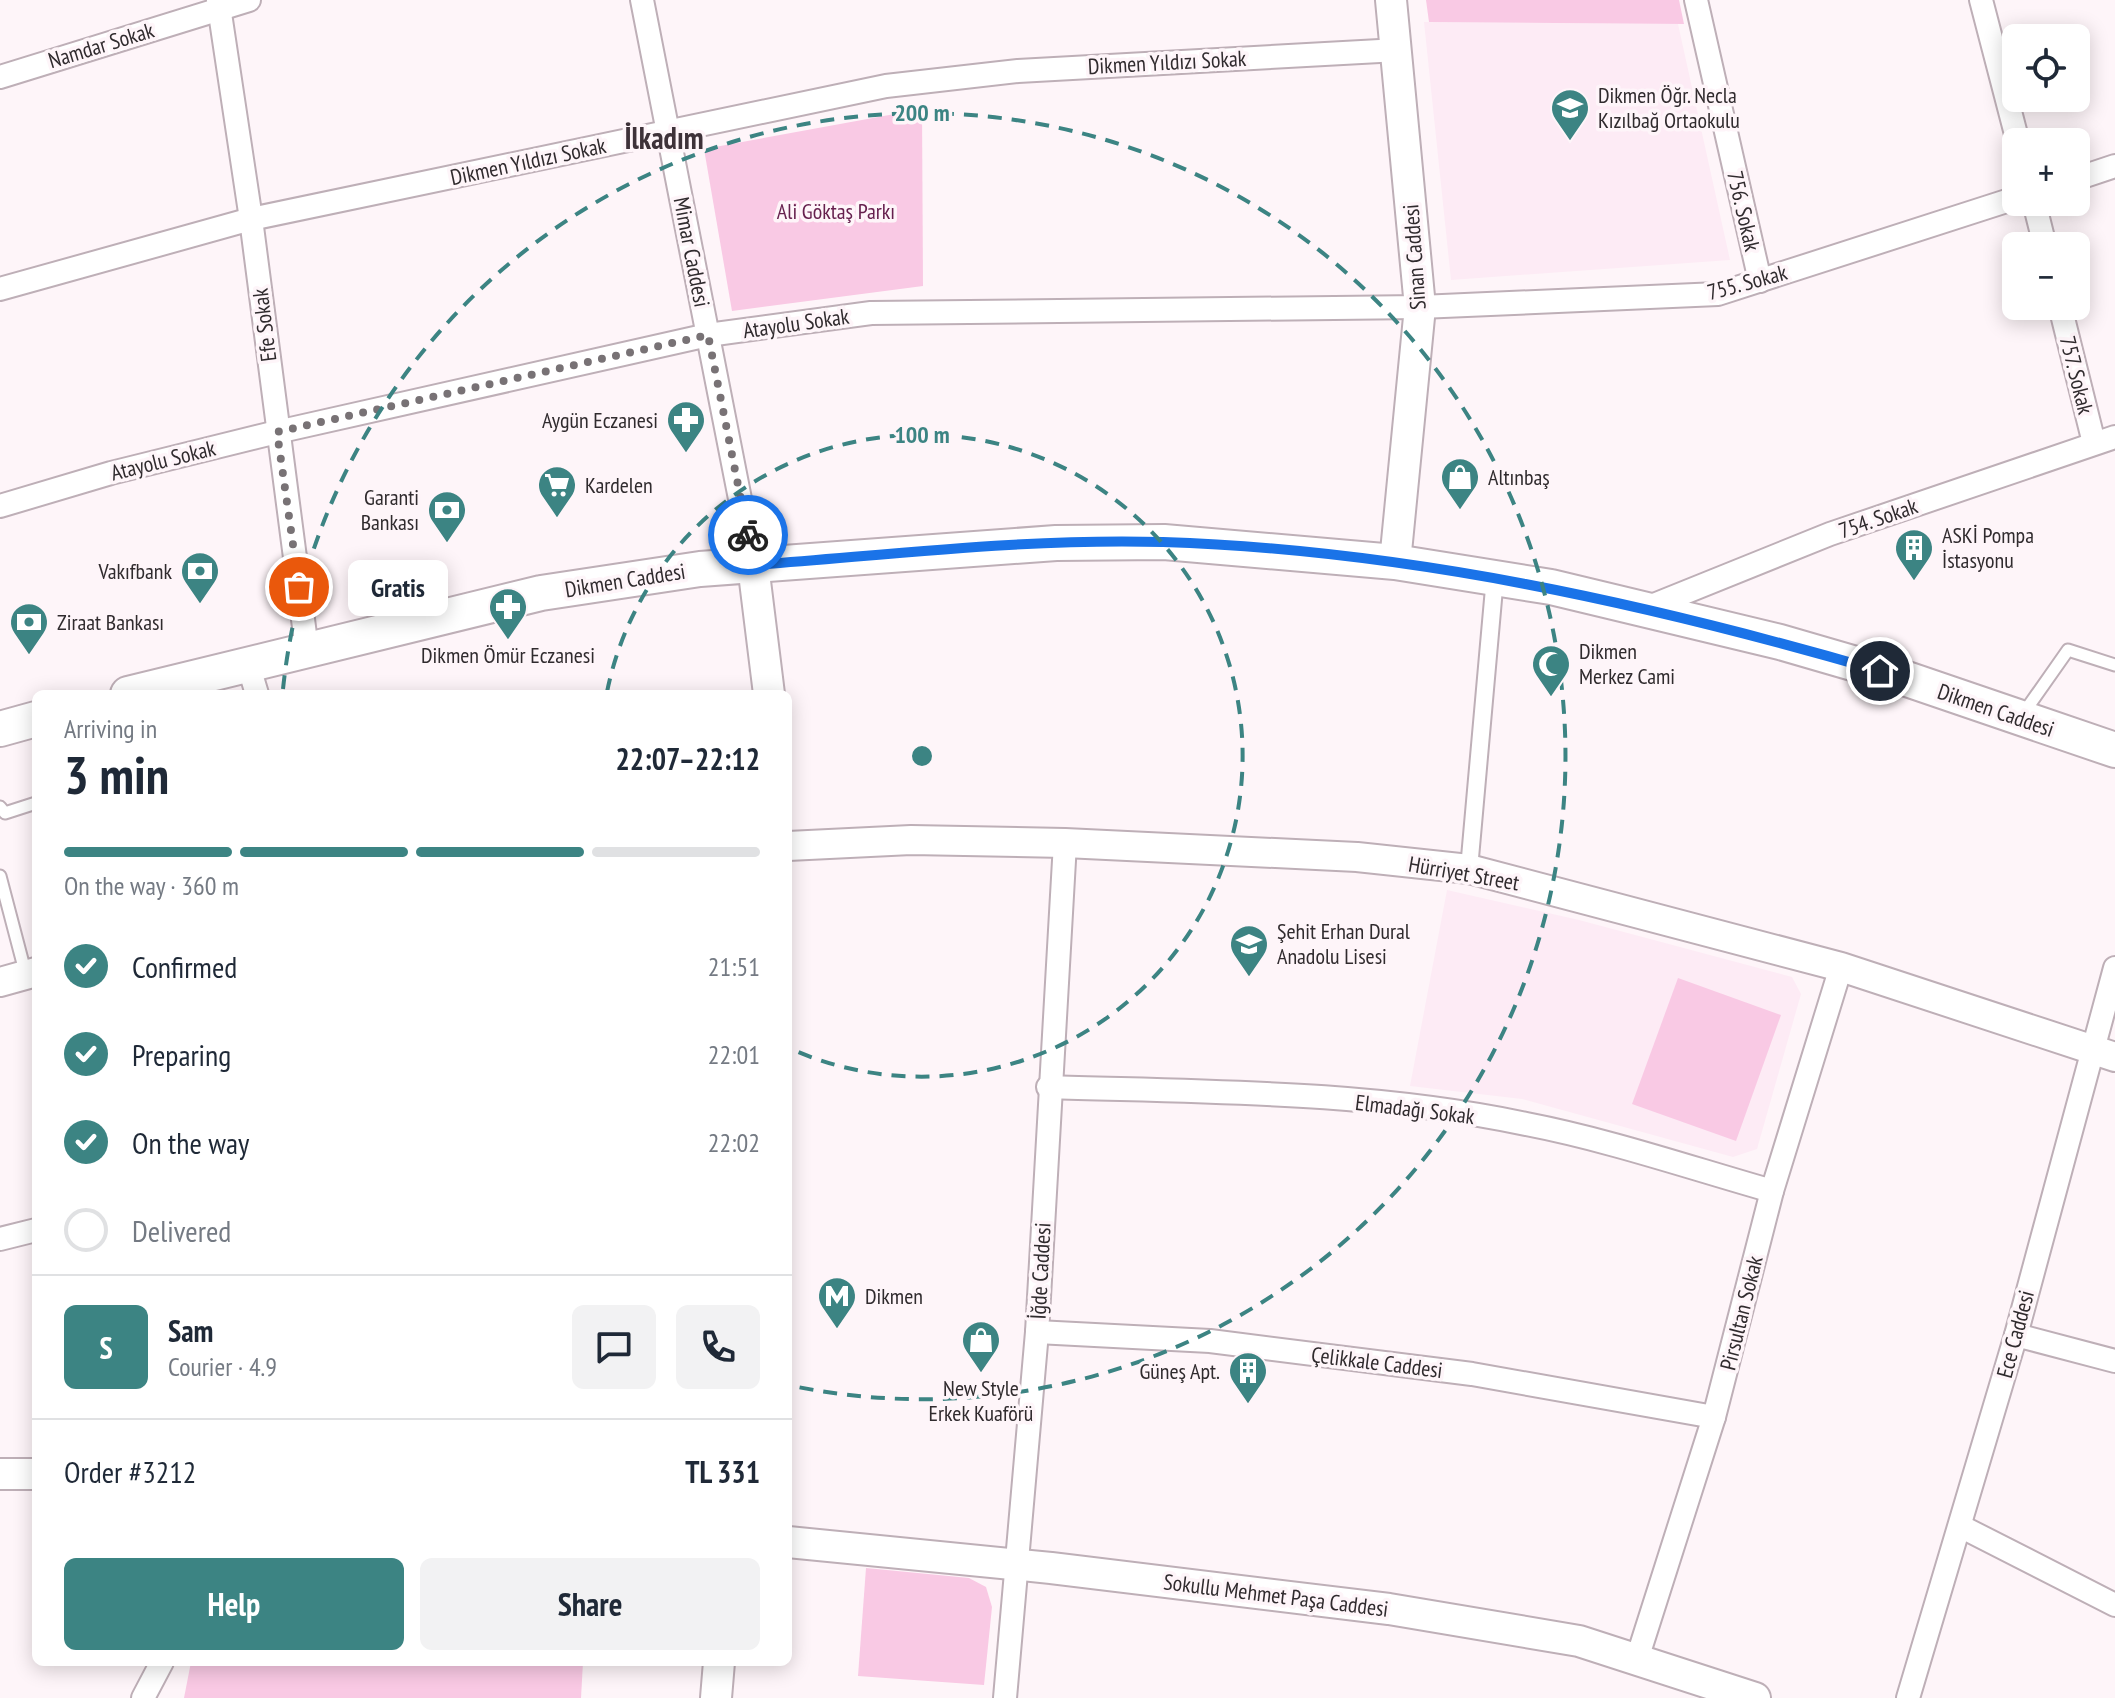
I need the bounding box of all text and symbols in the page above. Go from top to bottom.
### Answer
street label: Namdar Sokak [45,16,158,74]
map controls [2002,24,2090,320]
button: locate [2002,24,2090,112]
street label: Dikmen Yıldızı Sokak [1087,44,1247,80]
place label: Dikmen Öğr. Necla Kızılbağ Ortaokulu [1598,81,1740,134]
school or university icon: Dikmen Öğr. Necla Kızılbağ Ortaokulu [1549,87,1591,142]
text: 200 m [894,97,950,128]
district label: İlkadım [624,118,704,157]
button: + [2002,128,2090,216]
street label: Dikmen Yıldızı Sokak [448,131,609,191]
street label: 756. Sokak [1721,168,1767,254]
street label: Mimar Caddesi [668,195,716,309]
park label: Ali Göktaş Parkı [777,197,895,225]
street label: Sinan Caddesi [1396,203,1432,311]
button: − [2002,232,2090,320]
street label: 755. Sokak [1704,258,1790,306]
street label: Efe Sokak [246,286,282,363]
street label: Atayolu Sokak [741,302,851,344]
street label: 757. Sokak [2054,333,2100,417]
pharmacy icon: Aygün Eczanesi [665,399,707,454]
place label: Aygün Eczanesi [542,406,658,434]
text: 100 m [894,419,950,450]
street label: Atayolu Sokak [108,433,219,487]
shop icon: Altınbaş [1439,456,1481,511]
place label: Altınbaş [1488,463,1550,491]
supermarket icon: Kardelen [536,464,578,519]
place label: Kardelen [585,471,653,499]
place label: Garanti Bankası [361,483,419,536]
bank icon: Garanti Bankası [426,489,468,544]
street label: 754. Sokak [1835,491,1922,545]
courier [708,495,788,575]
icon: bike [726,513,770,557]
place label: ASKİ Pompa İstasyonu [1942,521,2034,574]
building icon: ASKİ Pompa İstasyonu [1893,527,1935,582]
bank icon: Vakıfbank [179,550,221,605]
pin [265,553,333,621]
place label: Vakıfbank [97,557,172,585]
street label: Dikmen Caddesi [563,557,687,603]
callout: Gratis [347,559,447,615]
icon: bag [277,565,321,609]
text: Gratis [371,571,425,604]
pharmacy icon: Dikmen Ömür Eczanesi [487,586,529,641]
bank icon: Ziraat Bankası [8,601,50,656]
place label: Ziraat Bankası [57,608,164,636]
place label: Dikmen Merkez Cami [1579,637,1675,690]
pin [1846,637,1914,705]
place label: Dikmen Ömür Eczanesi [421,641,595,669]
mosque icon: Dikmen Merkez Cami [1530,643,1572,698]
icon: home [1858,649,1902,693]
street label: Dikmen Caddesi [1934,677,2058,743]
text: Arriving in [64,712,157,745]
text: 22:07–22:12 [616,739,760,778]
text: 3 min [64,741,169,808]
centre of rings [908,742,936,770]
street label: Hürriyet Street [1407,850,1521,896]
text: On the way · 360 m [64,869,239,902]
place label: Şehit Erhan Dural Anadolu Lisesi [1277,917,1411,970]
school or university icon: Şehit Erhan Dural Anadolu Lisesi [1228,923,1270,978]
icon: check [64,944,108,988]
text: Confirmed [132,947,237,986]
text: 21:51 [708,950,760,983]
icon: check [64,1032,108,1076]
text: Preparing [132,1035,231,1074]
text: 22:01 [708,1038,760,1071]
street label: Elmadağı Sokak [1354,1088,1477,1130]
icon: check [64,1120,108,1164]
text: On the way [132,1123,249,1162]
text: 22:02 [708,1126,760,1159]
text: Delivered [132,1211,231,1250]
street label: İğde Caddesi [1023,1222,1057,1320]
street label: Pirsultan Sokak [1713,1253,1769,1373]
metro station icon: Dikmen [816,1275,858,1330]
place label: Dikmen [865,1282,923,1310]
street label: Ece Caddesi [1990,1287,2040,1381]
button: chat [572,1305,656,1389]
button: phone [676,1305,760,1389]
text: Sam [168,1311,213,1350]
shop icon: New Style Erkek Kuaförü [960,1319,1002,1374]
text: S [99,1328,113,1367]
street label: Çelikkale Caddesi [1310,1340,1444,1384]
text: Courier · 4.9 [168,1350,277,1383]
building icon: Güneş Apt. [1227,1350,1269,1405]
place label: Güneş Apt. [1139,1357,1220,1385]
place label: New Style Erkek Kuaförü [929,1374,1033,1427]
text: Order #3212 [64,1452,196,1491]
text: TL 331 [685,1452,760,1491]
button: Help [64,1558,404,1650]
button: Share [420,1558,760,1650]
street label: Sokullu Mehmet Paşa Caddesi [1162,1567,1390,1623]

